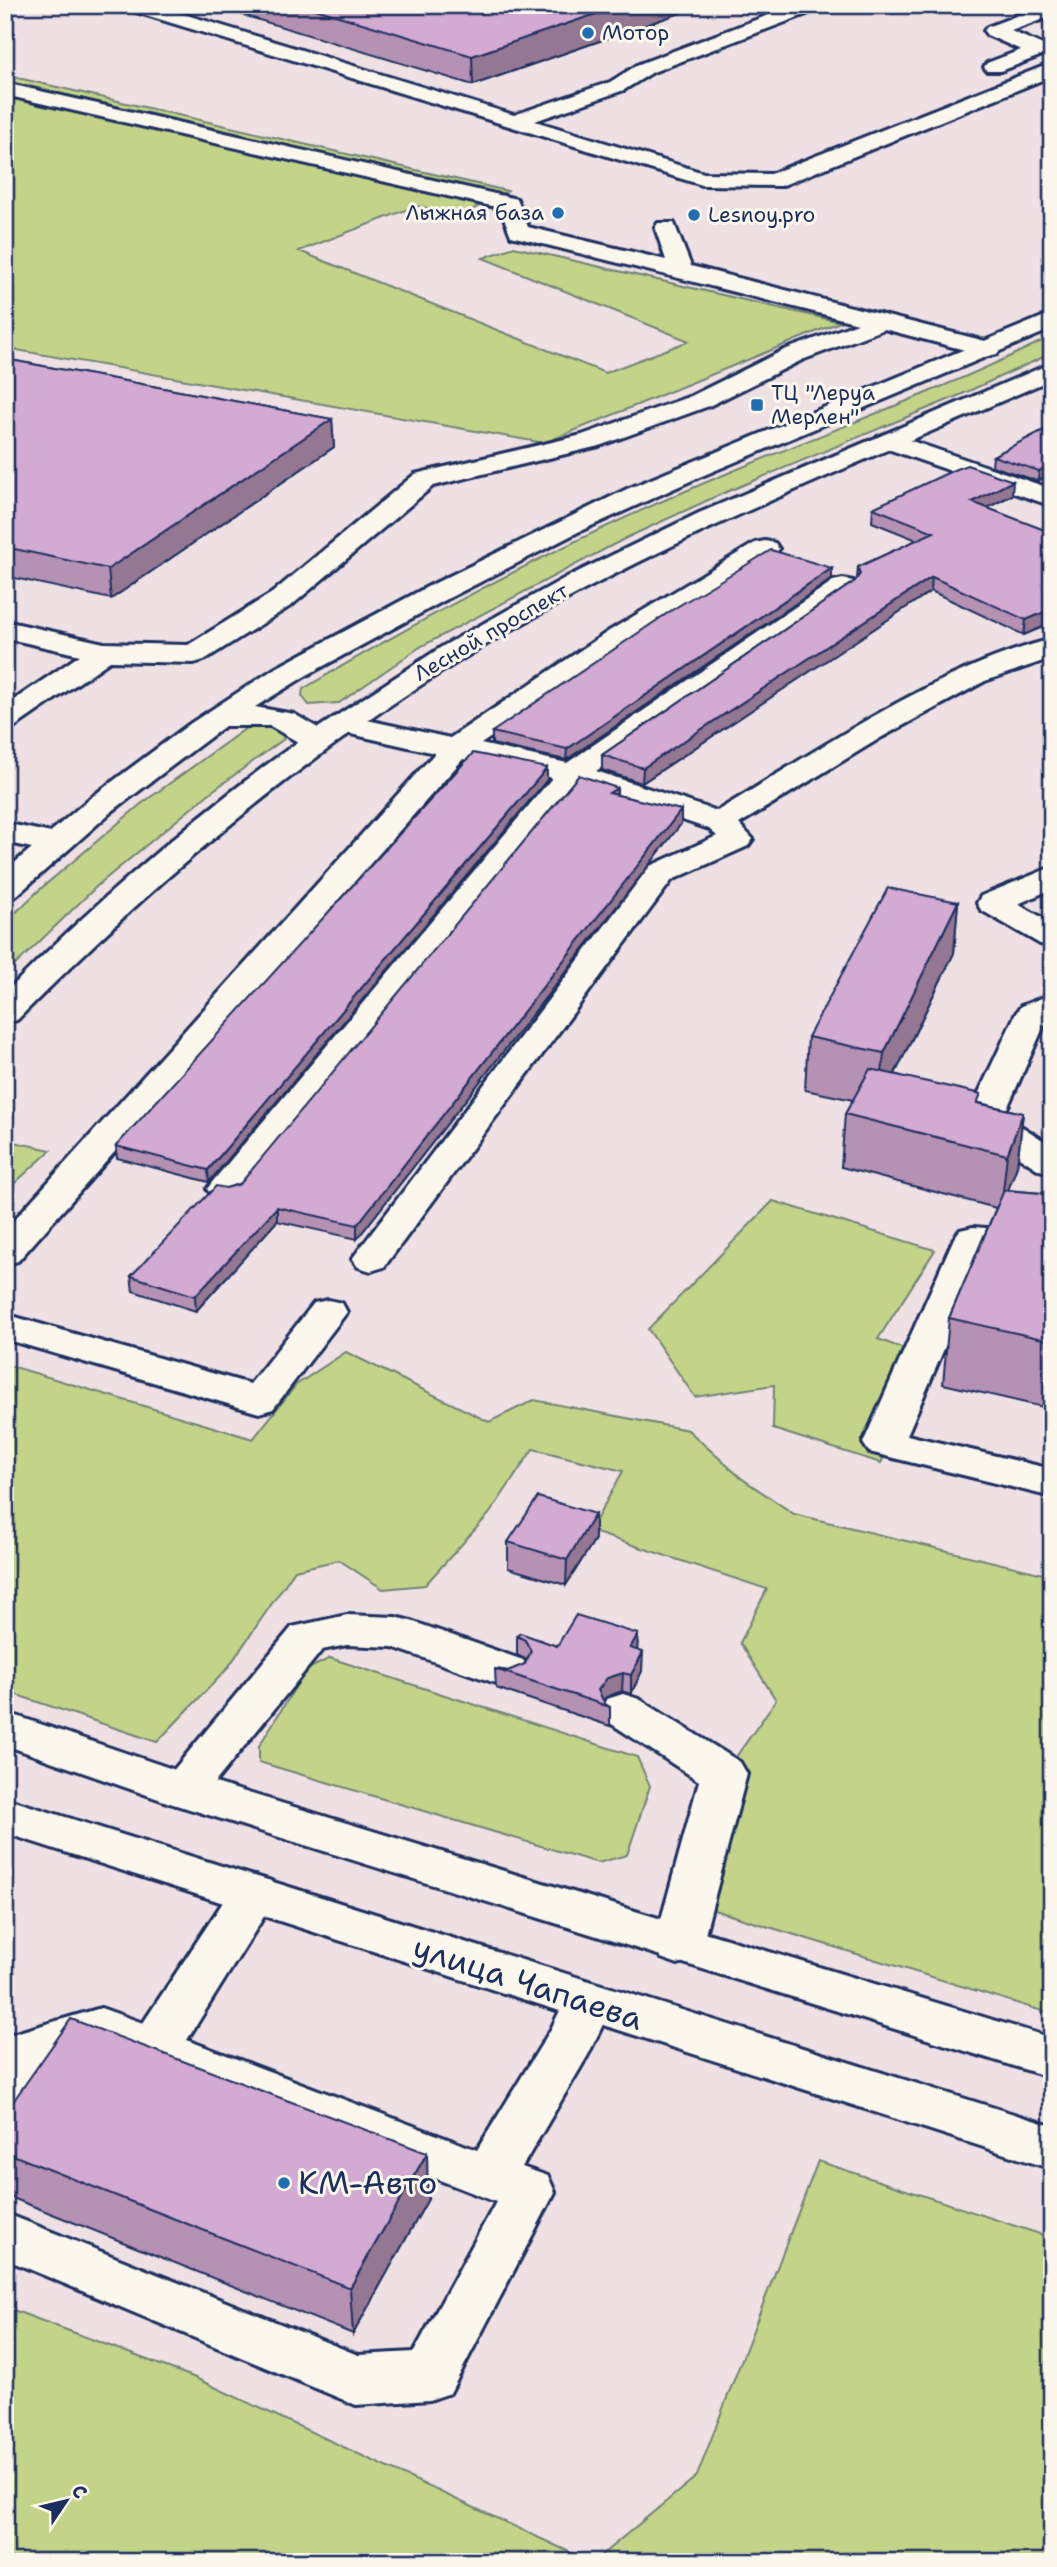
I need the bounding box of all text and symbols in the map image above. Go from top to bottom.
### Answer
place label: Мотор [602,19,669,47]
marker: Мотор [580,25,596,41]
place label: Лыжная база [406,199,544,227]
place label: Lesnoy.pro [708,201,815,229]
marker: Лыжная база [550,205,566,221]
marker: Lesnoy.pro [686,207,702,223]
place label: ТЦ "Леруа Мерлен" [771,379,875,431]
marker: ТЦ "Леруа Мерлен" [749,397,765,413]
street label: Лесной проспект [409,576,574,688]
street label: улица Чапаева [408,1925,649,2040]
place label: КМ-Авто [298,2161,437,2204]
marker: КМ-Авто [276,2175,292,2191]
north arrow [32,2466,102,2536]
text: С [66,2480,93,2503]

